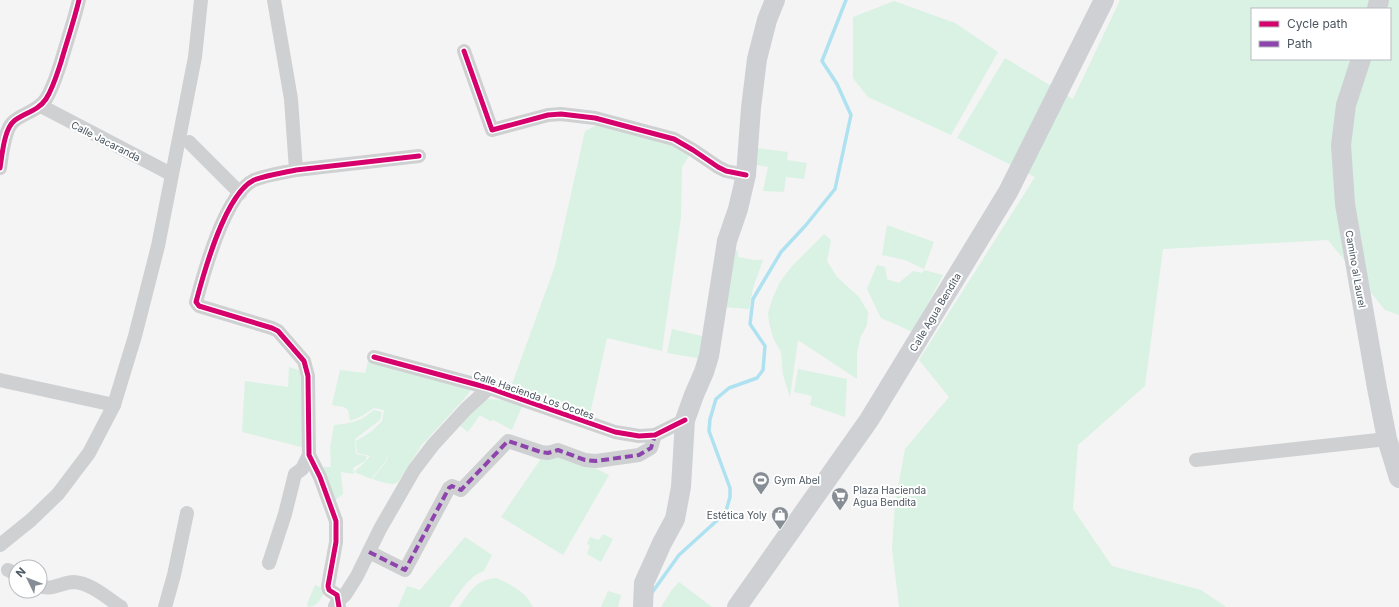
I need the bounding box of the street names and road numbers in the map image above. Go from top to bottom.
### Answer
street label: Calle Jacaranda [69,118,143,164]
street label: Camino al Laurel [1343,229,1369,309]
street label: Calle Agua Bendita [907,271,963,353]
street label: Calle Hacienda Los Ocotes [472,369,596,421]

